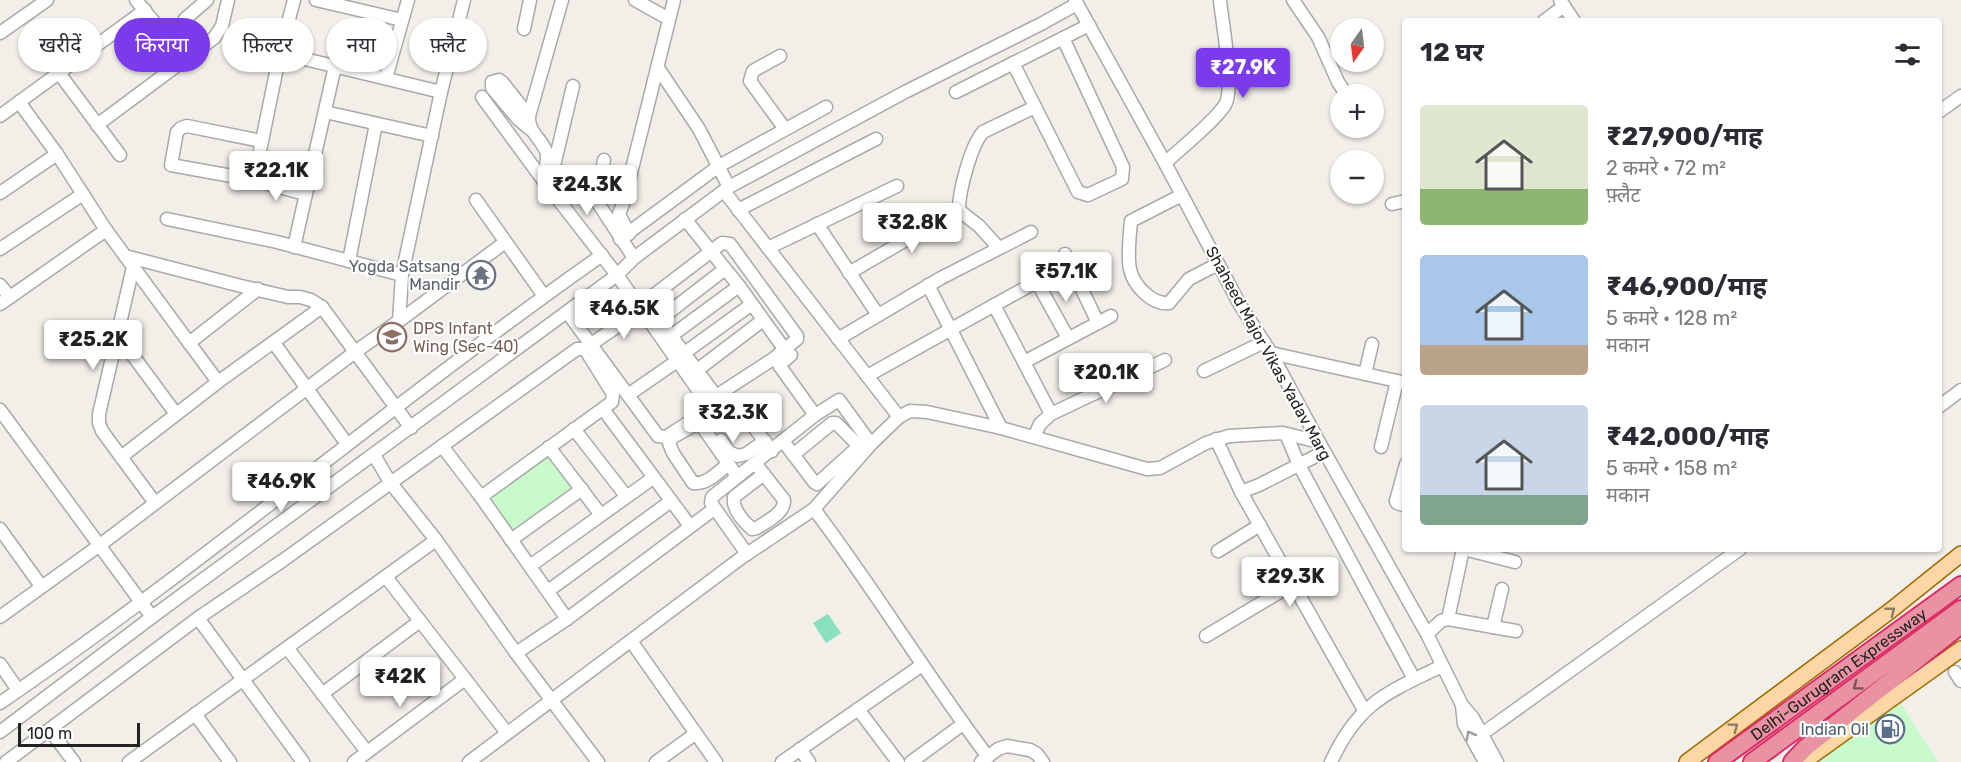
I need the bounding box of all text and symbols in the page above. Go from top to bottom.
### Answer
chip: खरीदें [18,18,102,72]
chip: किराया [114,18,210,72]
chip: फ़िल्टर [222,18,314,72]
chip: नया [326,18,397,72]
chip: फ़्लैट [409,18,487,72]
north arrow [1330,18,1384,72]
map controls [1330,18,1384,204]
text: 12 घर [1420,37,1484,68]
icon: filters [1891,38,1924,71]
pin: ₹27.9K [1194,48,1292,99]
text: ₹27.9K [1210,55,1276,79]
button: + [1330,84,1384,138]
text: ₹27,900/माह [1606,121,1763,152]
icon: home [1468,129,1540,201]
button: − [1330,150,1384,204]
pin: ₹22.1K [227,151,325,202]
text: 2 कमरे · 72 m² [1606,156,1726,180]
text: ₹22.1K [243,158,309,182]
pin: ₹24.3K [538,165,636,216]
text: ₹24.3K [552,172,622,196]
text: फ़्लैट [1606,183,1641,207]
pin: ₹32.8K [863,203,961,254]
text: ₹32.8K [877,210,947,234]
street label: Shaheed Major Vikas Yadav Marg [1202,243,1335,464]
pin: ₹57.1K [1017,252,1115,303]
place label: Yogda Satsang Mandir [349,257,460,294]
temple icon: Yogda Satsang Mandir [465,259,497,291]
text: ₹57.1K [1035,259,1097,283]
text: ₹46,900/माह [1606,271,1767,302]
icon: home [1468,279,1540,351]
pin: ₹46.5K [575,289,673,340]
text: ₹46.5K [589,296,659,320]
text: 5 कमरे · 128 m² [1606,306,1737,330]
place label: DPS Infant Wing (Sec-40) [413,319,518,356]
pin: ₹25.2K [44,320,142,371]
school or university icon: DPS Infant Wing (Sec-40) [376,321,408,353]
text: ₹25.2K [58,327,128,351]
text: मकान [1606,333,1650,357]
pin: ₹20.1K [1057,353,1155,404]
text: ₹20.1K [1073,360,1139,384]
pin: ₹32.3K [684,393,782,444]
text: ₹32.3K [698,400,768,424]
text: ₹42,000/माह [1606,421,1769,452]
icon: home [1468,429,1540,501]
text: 5 कमरे · 158 m² [1606,456,1737,480]
pin: ₹46.9K [232,462,330,513]
text: ₹46.9K [246,469,316,493]
text: मकान [1606,483,1650,507]
pin: ₹29.3K [1241,557,1339,608]
text: ₹29.3K [1256,564,1324,588]
street label: Delhi-Gurugram Expressway [1747,604,1931,745]
one-way arrow [1884,607,1895,618]
pin: ₹42K [364,657,436,708]
text: ₹42K [374,664,426,688]
one-way arrow [1852,678,1863,689]
fuel station icon: Indian Oil [1874,713,1906,745]
scale bar [18,720,140,748]
place label: Indian Oil [1801,720,1869,739]
one-way arrow [1727,723,1738,734]
text: 100 m [27,724,72,743]
one-way arrow [1466,731,1477,741]

